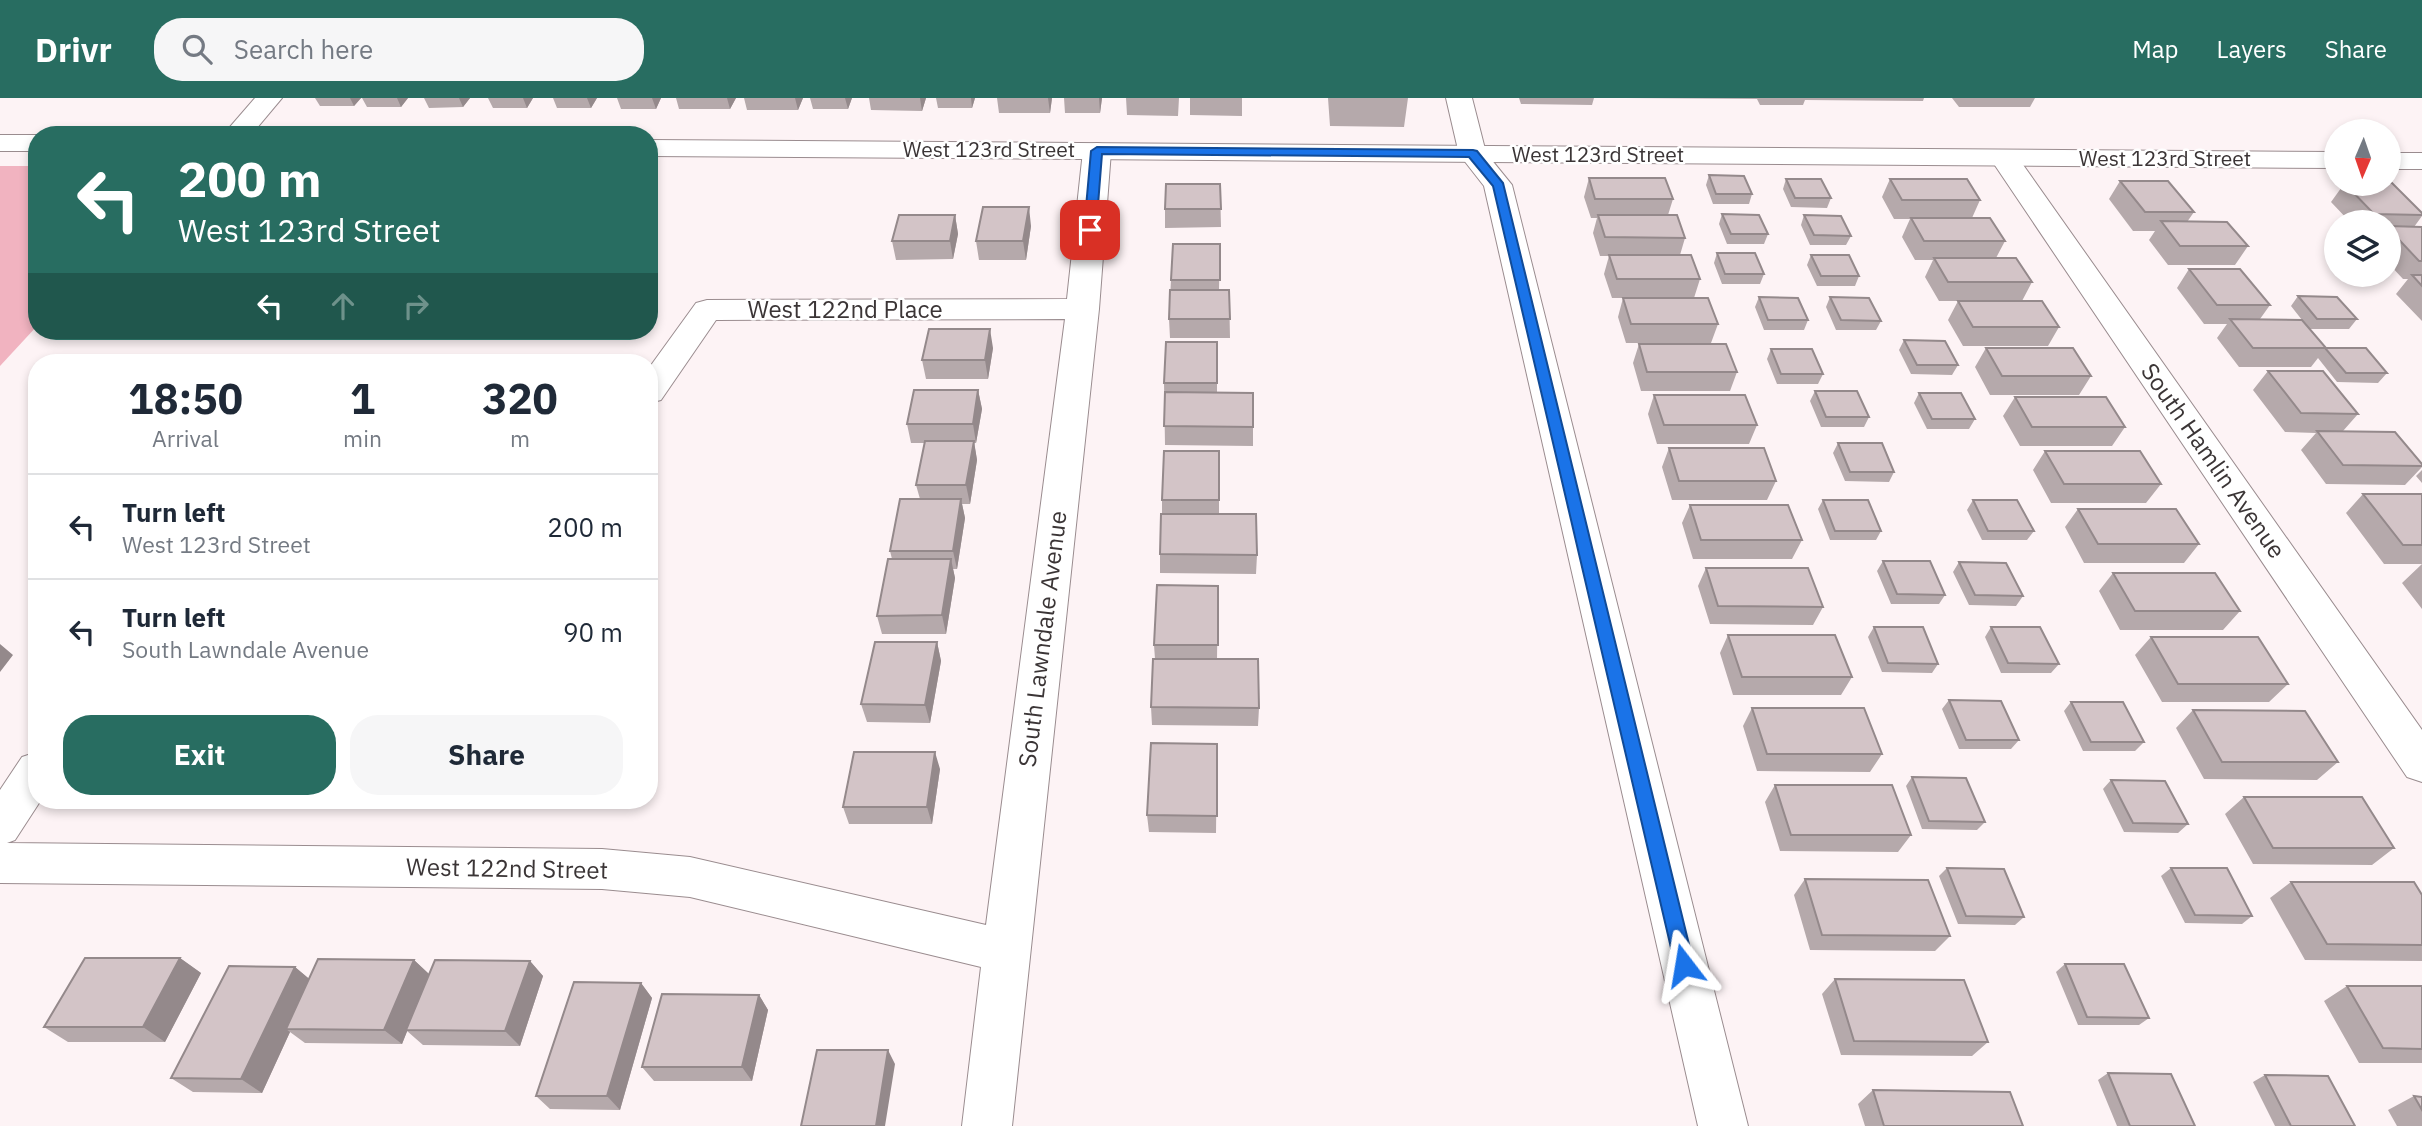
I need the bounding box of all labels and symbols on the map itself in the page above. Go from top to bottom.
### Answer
north arrow [2324,119,2401,196]
street label: West 123rd Street [903,135,1075,163]
street label: West 123rd Street [1512,140,1684,168]
street label: West 123rd Street [2079,144,2251,172]
pin [1060,200,1120,260]
street label: West 122nd Place [747,293,943,325]
street label: South Hamlin Avenue [2134,356,2293,564]
street label: South Lawndale Avenue [1010,509,1074,769]
street label: West 122nd Street [406,850,608,886]
position arrow [1647,928,1721,1002]

